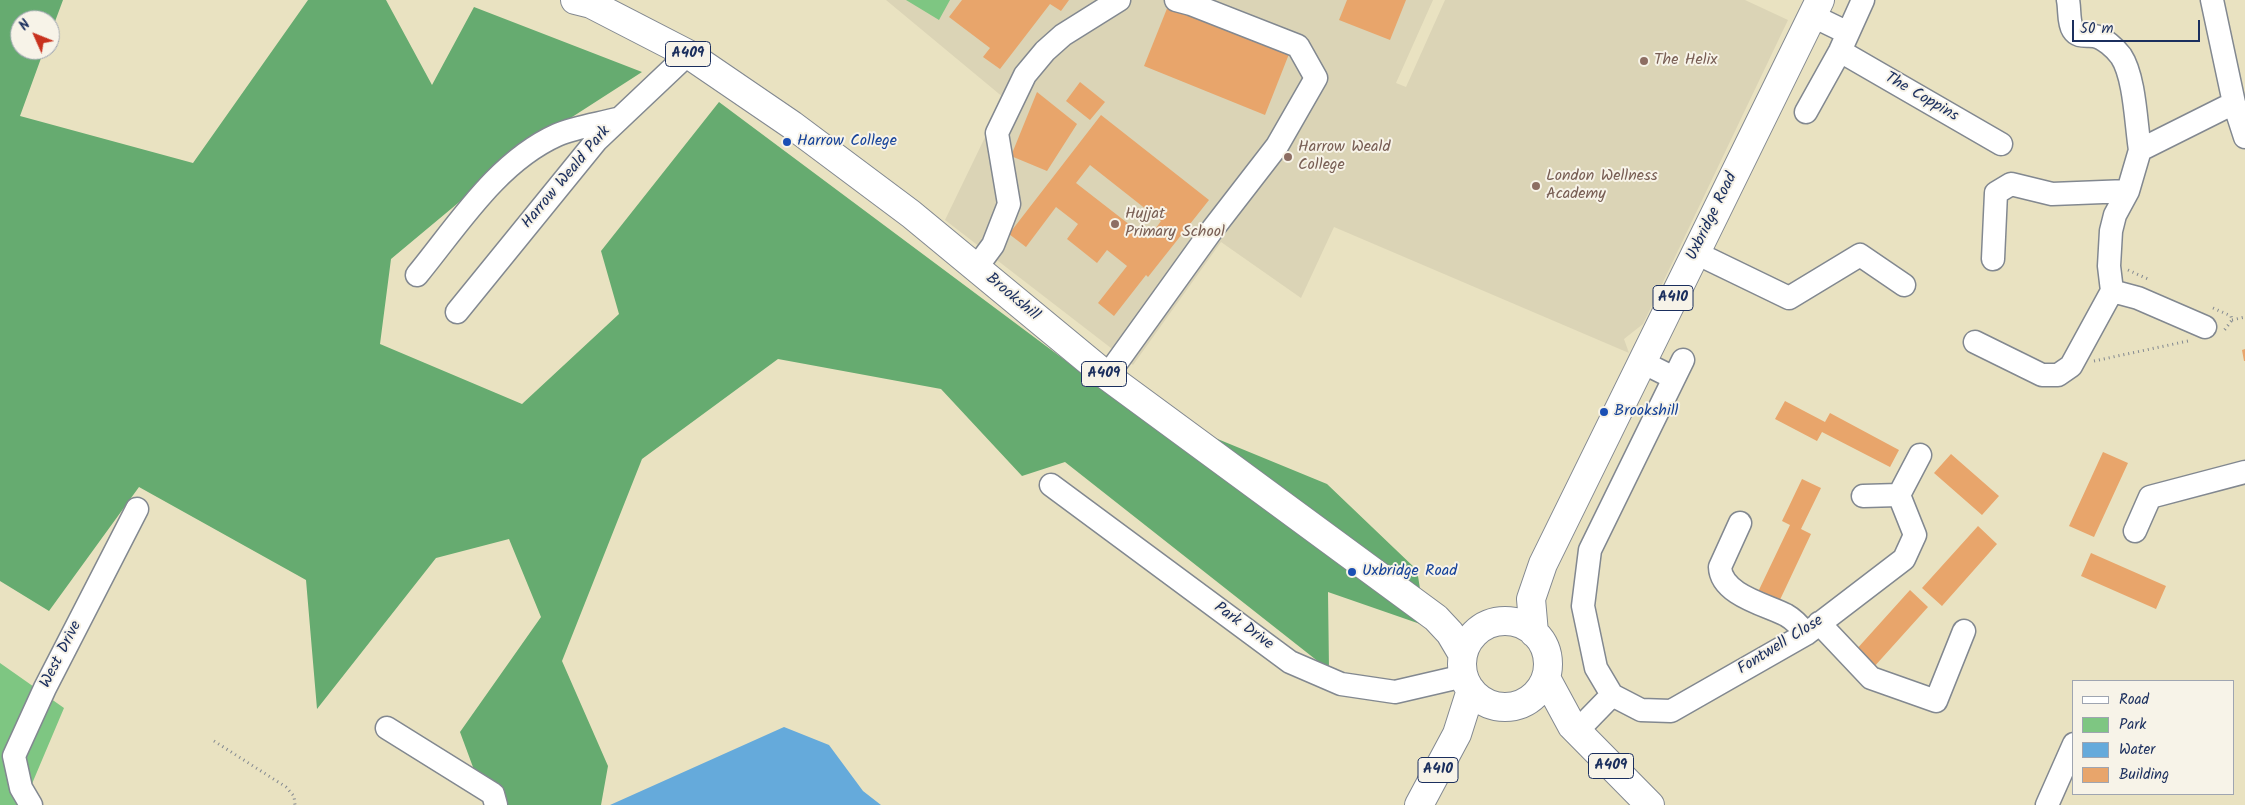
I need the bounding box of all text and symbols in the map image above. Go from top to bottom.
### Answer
north arrow [10,10,60,60]
scale bar [2075,10,2202,42]
text: N [14,14,36,36]
text: 50 m [2080,17,2114,41]
road number: A409 [666,42,710,66]
place label: The Helix [1654,51,1717,71]
marker: The Helix [1638,55,1650,67]
street label: The Coppins [1881,69,1961,127]
street label: Harrow Weald Park [519,123,615,233]
place label: Harrow College [797,132,897,152]
marker: Harrow College [781,136,793,148]
place label: Harrow Weald College [1298,138,1390,176]
marker: Harrow Weald College [1282,151,1294,163]
place label: London Wellness Academy [1546,167,1658,205]
street label: Uxbridge Road [1684,170,1742,264]
marker: London Wellness Academy [1530,180,1542,192]
place label: Hujjat Primary School [1125,205,1225,243]
marker: Hujjat Primary School [1109,218,1121,230]
street label: Brookshill [981,270,1043,326]
road number: A410 [1653,286,1693,310]
road number: A409 [1082,362,1126,386]
place label: Brookshill [1614,402,1679,422]
marker: Brookshill [1598,406,1610,418]
place label: Uxbridge Road [1362,562,1457,582]
marker: Uxbridge Road [1346,566,1358,578]
street label: Park Drive [1210,599,1276,655]
street label: Fontwell Close [1735,612,1827,680]
street label: West Drive [37,618,87,692]
legend [2072,680,2235,795]
text: Road [2119,688,2149,712]
text: Park [2119,713,2146,737]
text: Water [2119,738,2155,762]
road number: A409 [1588,754,1634,778]
road number: A410 [1418,758,1458,782]
text: Building [2119,763,2169,787]

